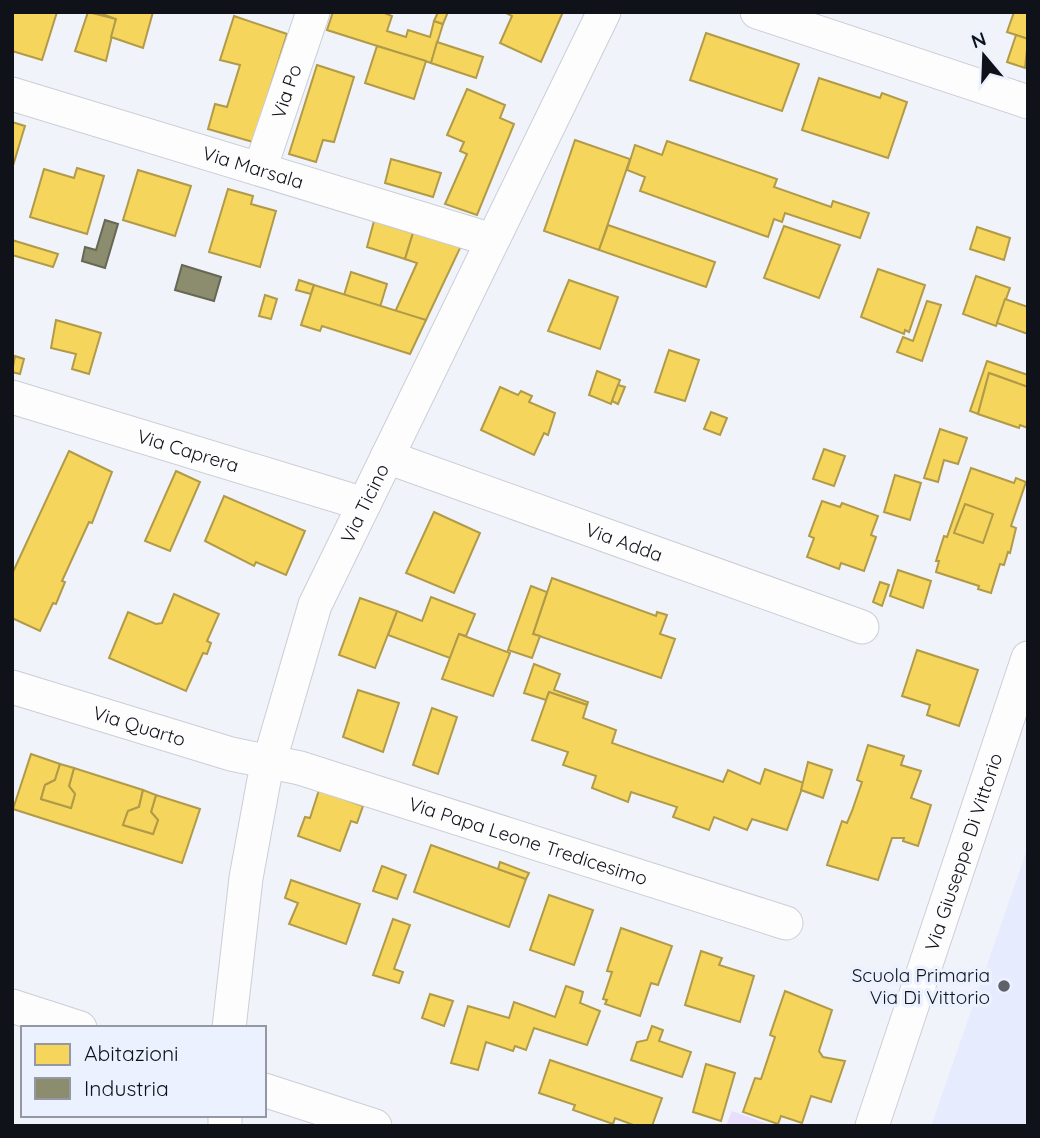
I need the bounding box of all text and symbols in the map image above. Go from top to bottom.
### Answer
north arrow [949,21,1019,91]
text: N [968,26,989,54]
street label: Via Po [266,61,307,122]
street label: Via Marsala [200,141,307,194]
street label: Via Caprera [134,424,242,477]
street label: Via Ticino [335,460,394,547]
street label: Via Adda [582,517,666,567]
street label: Via Quarto [90,700,188,751]
street label: Via Giuseppe Di Vittorio [919,750,1008,954]
street label: Via Papa Leone Tredicesimo [406,791,651,890]
place label: Scuola Primaria Via Di Vittorio [852,963,990,1009]
marker: Scuola Primaria Via Di Vittorio [996,978,1012,994]
legend [21,1026,266,1117]
text: Abitazioni [84,1040,179,1066]
text: Industria [84,1075,169,1101]

